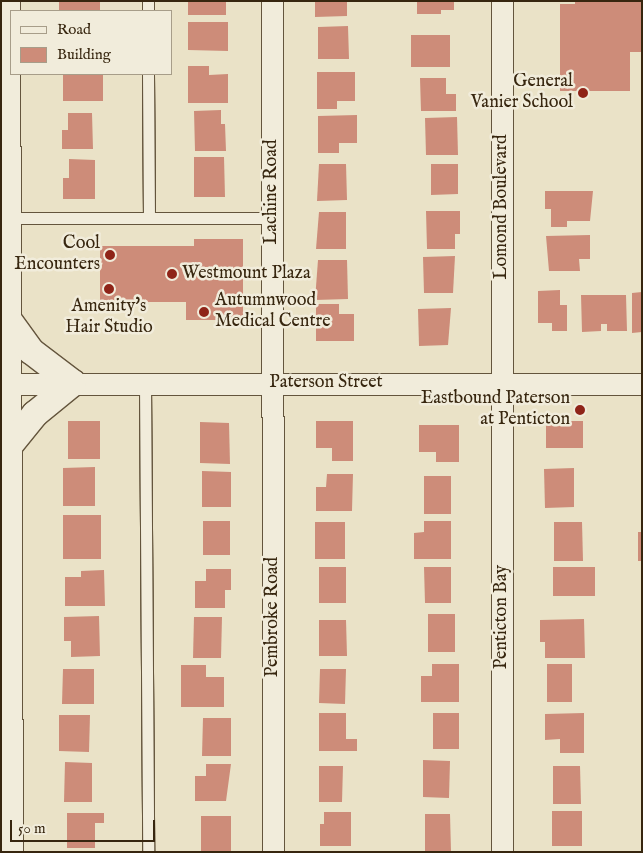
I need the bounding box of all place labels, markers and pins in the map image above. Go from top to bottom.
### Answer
place label: General Vanier School [471,72,573,115]
marker: General Vanier School [577,87,589,99]
place label: Cool Encounters [14,234,100,276]
marker: Cool Encounters [104,249,116,261]
place label: Westmount Plaza [182,263,311,285]
marker: Westmount Plaza [166,268,178,280]
marker: Amenity's Hair Studio [103,283,115,295]
place label: Autumnwood Medical Centre [215,291,330,334]
place label: Amenity's Hair Studio [65,297,153,340]
marker: Autumnwood Medical Centre [197,305,211,319]
place label: Eastbound Paterson at Penticton [421,389,570,432]
marker: Eastbound Paterson at Penticton [574,404,586,416]

